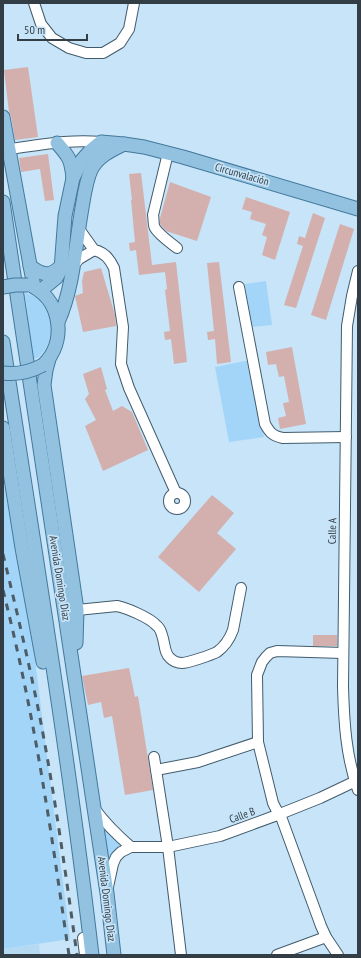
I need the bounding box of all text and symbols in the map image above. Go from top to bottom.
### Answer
scale bar [18,16,87,42]
text: 50 m [24,22,45,37]
street label: Circunvalación [213,160,271,188]
street label: Calle A [325,517,339,544]
street label: Avenida Domingo Díaz [46,535,74,621]
street label: Calle B [227,804,257,826]
street label: Avenida Domingo Díaz [95,856,119,942]

